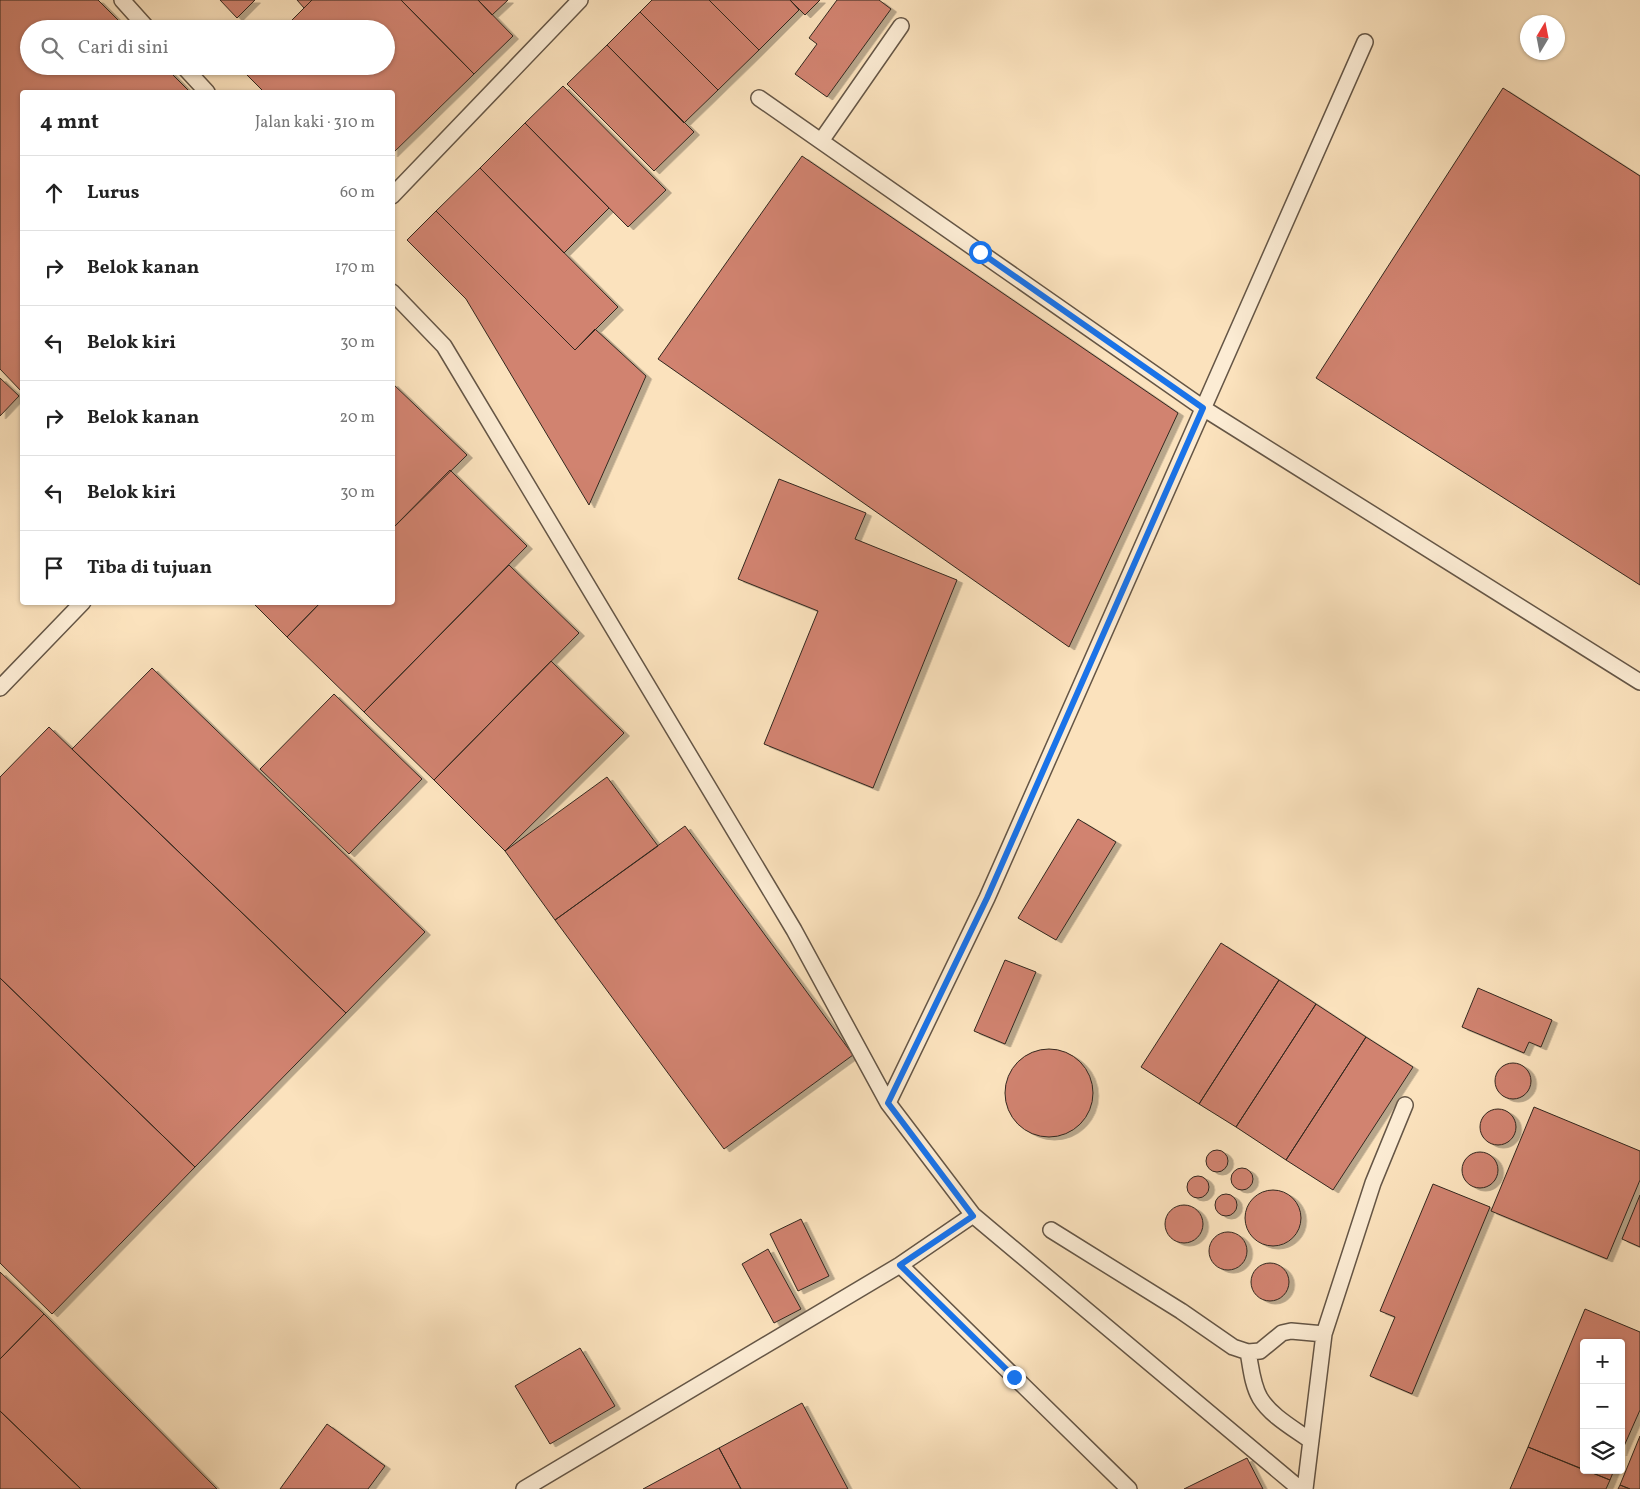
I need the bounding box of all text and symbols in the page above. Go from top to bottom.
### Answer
north arrow [1520,15,1565,60]
search box [20,20,395,75]
icon: search [38,34,66,62]
text: Cari di sini [78,35,169,61]
text: 4 mnt [40,108,99,137]
text: Jalan kaki · 310 m [255,112,375,134]
icon: ahead [40,179,68,207]
text: Lurus [87,180,139,206]
text: 60 m [340,182,375,204]
route start [969,241,992,264]
icon: right [40,254,68,282]
text: Belok kanan [87,255,199,281]
text: 170 m [335,257,375,279]
icon: left [40,329,68,357]
text: Belok kiri [87,330,176,356]
text: 30 m [340,332,375,354]
icon: right [40,404,68,432]
text: Belok kanan [87,405,199,431]
text: 20 m [340,407,375,429]
icon: left [40,479,68,507]
text: Belok kiri [87,480,176,506]
text: 30 m [340,482,375,504]
icon: arrive [40,554,68,582]
text: Tiba di tujuan [87,555,212,581]
map controls [1580,1339,1625,1474]
button: + [1580,1339,1625,1384]
route end [1003,1366,1026,1389]
button: − [1580,1384,1625,1429]
button: layers [1580,1429,1625,1474]

